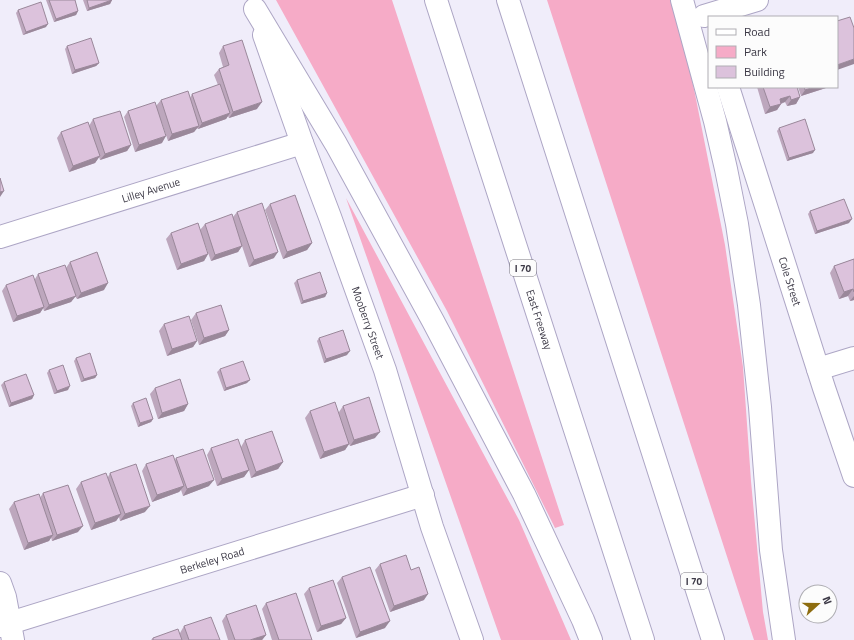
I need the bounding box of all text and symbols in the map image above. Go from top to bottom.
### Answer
legend [708,16,838,88]
text: Road [744,22,770,41]
text: Park [744,42,767,61]
text: Building [744,62,785,81]
street label: Lilley Avenue [120,173,183,207]
street label: Cole Street [775,255,805,308]
road number: I 70 [510,260,536,276]
street label: Mooberry Street [348,284,388,361]
street label: East Freeway [522,288,557,353]
street label: Berkeley Road [178,543,246,578]
road number: I 70 [681,573,707,589]
north arrow [798,584,838,624]
text: N [819,594,836,607]

